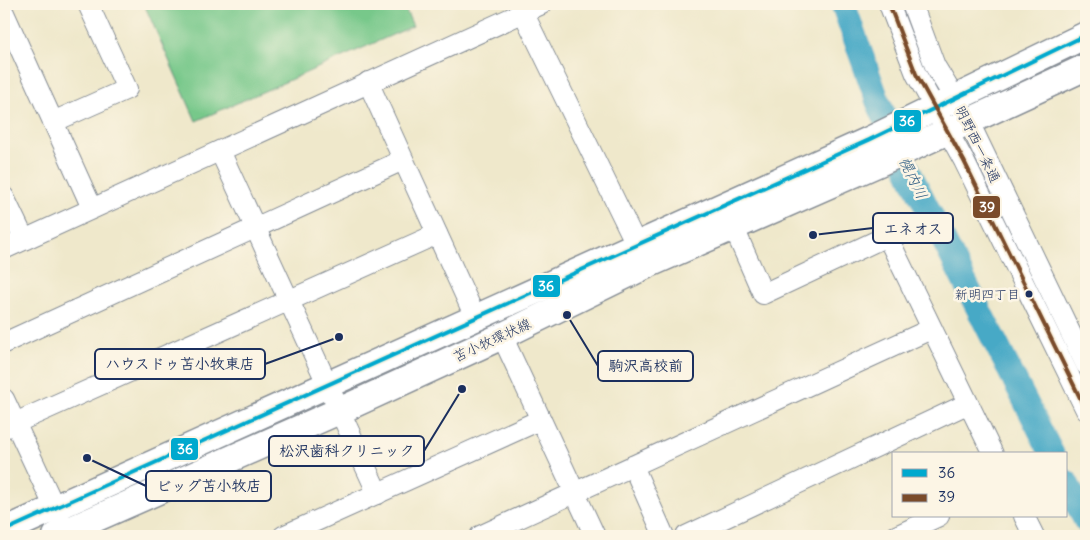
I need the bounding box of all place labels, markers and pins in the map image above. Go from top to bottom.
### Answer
callout: エネオス [873,213,953,243]
place label: 新明四丁目 [955,286,1020,303]
marker: 新明四丁目 [1024,289,1034,299]
callout: ハウスドゥ苫小牧東店 [95,349,265,379]
callout: 駒沢高校前 [598,351,693,381]
callout: 松沢歯科クリニック [269,436,424,466]
callout: ビッグ苫小牧店 [146,471,271,501]

